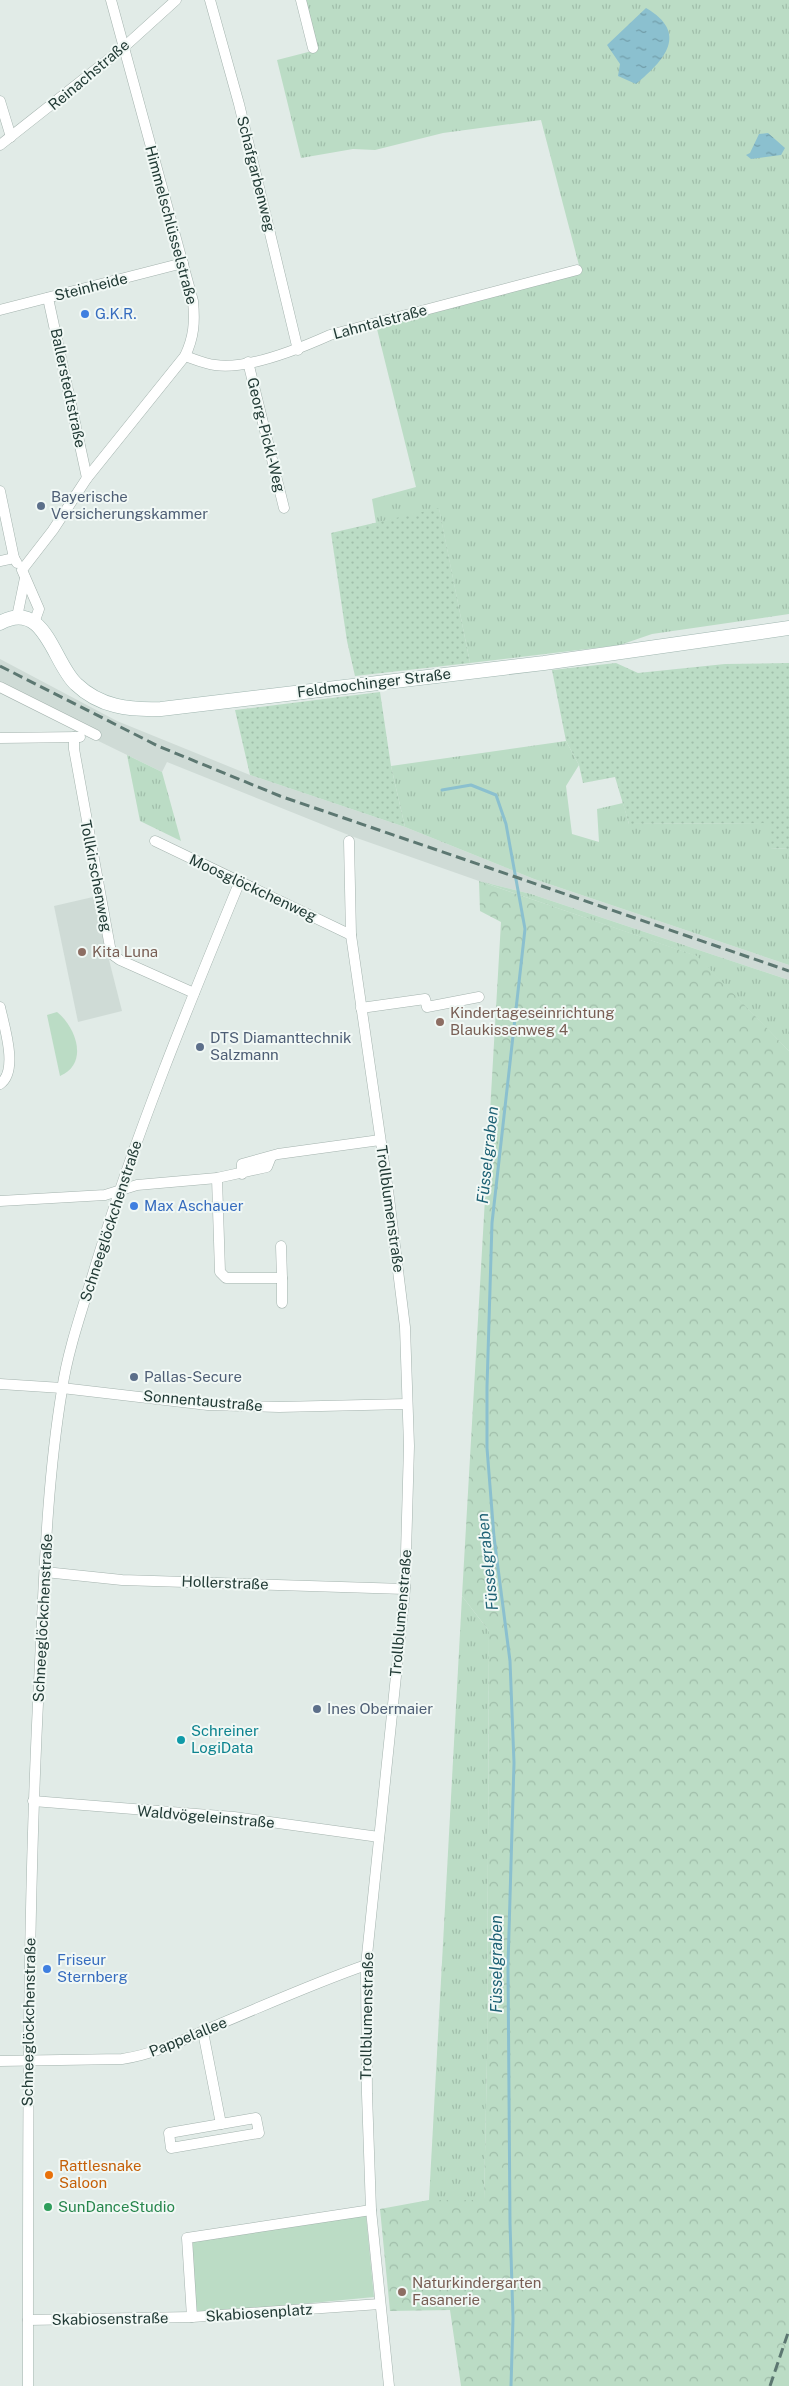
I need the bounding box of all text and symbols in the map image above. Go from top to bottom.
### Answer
street label: Reinachstraße [45,36,133,113]
street label: Schafgarbenweg [234,114,279,234]
street label: Himmelschlüsselstraße [142,144,201,306]
street label: Steinheide [53,269,129,304]
street label: Lahntalstraße [331,301,429,342]
place label: G.K.R. [95,305,137,322]
marker: G.K.R. [79,308,91,320]
street label: Ballerstedtstraße [47,326,89,449]
street label: Georg-Pickl-Weg [244,376,289,494]
place label: Bayerische Versicherungskammer [51,488,208,522]
marker: Bayerische Versicherungskammer [35,500,47,512]
street label: Feldmochinger Straße [296,665,452,700]
street label: Tollkirschenweg [77,818,116,933]
street label: Moosglöckchenweg [187,851,320,925]
place label: Kita Luna [92,943,158,960]
marker: Kita Luna [76,946,88,958]
place label: Kindertageseinrichtung Blaukissenweg 4 [450,1004,614,1038]
marker: Kindertageseinrichtung Blaukissenweg 4 [434,1016,446,1028]
place label: DTS Diamanttechnik Salzmann [210,1029,351,1063]
marker: DTS Diamanttechnik Salzmann [194,1041,206,1053]
water label: Füsselgraben [473,1105,502,1205]
street label: Schneeglöckchenstraße [76,1138,145,1304]
street label: Trollblumenstraße [373,1144,408,1273]
place label: Max Aschauer [144,1197,244,1214]
marker: Max Aschauer [128,1200,140,1212]
place label: Pallas-Secure [144,1368,242,1385]
marker: Pallas-Secure [128,1371,140,1383]
street label: Sonnentaustraße [143,1387,264,1414]
water label: Füsselgraben [473,1512,502,1612]
street label: Schneeglöckchenstraße [30,1533,55,1703]
street label: Trollblumenstraße [386,1548,415,1677]
street label: Hollerstraße [181,1572,269,1593]
place label: Ines Obermaier [327,1700,433,1717]
marker: Ines Obermaier [311,1703,323,1715]
place label: Schreiner LogiData [191,1722,259,1756]
marker: Schreiner LogiData [175,1734,187,1746]
street label: Waldvögeleinstraße [137,1802,276,1831]
water label: Füsselgraben [487,1915,506,2013]
street label: Schneeglöckchenstraße [19,1937,38,2106]
place label: Friseur Sternberg [57,1951,128,1985]
street label: Trollblumenstraße [357,1952,376,2080]
marker: Friseur Sternberg [41,1963,53,1975]
street label: Pappelallee [146,2013,229,2060]
place label: Rattlesnake Saloon [59,2157,142,2191]
marker: Rattlesnake Saloon [43,2169,55,2181]
place label: SunDanceStudio [58,2198,175,2215]
marker: SunDanceStudio [42,2201,54,2213]
place label: Naturkindergarten Fasanerie [412,2274,541,2308]
marker: Naturkindergarten Fasanerie [396,2286,408,2298]
street label: Skabiosenplatz [205,2300,313,2325]
street label: Skabiosenstraße [51,2309,169,2328]

